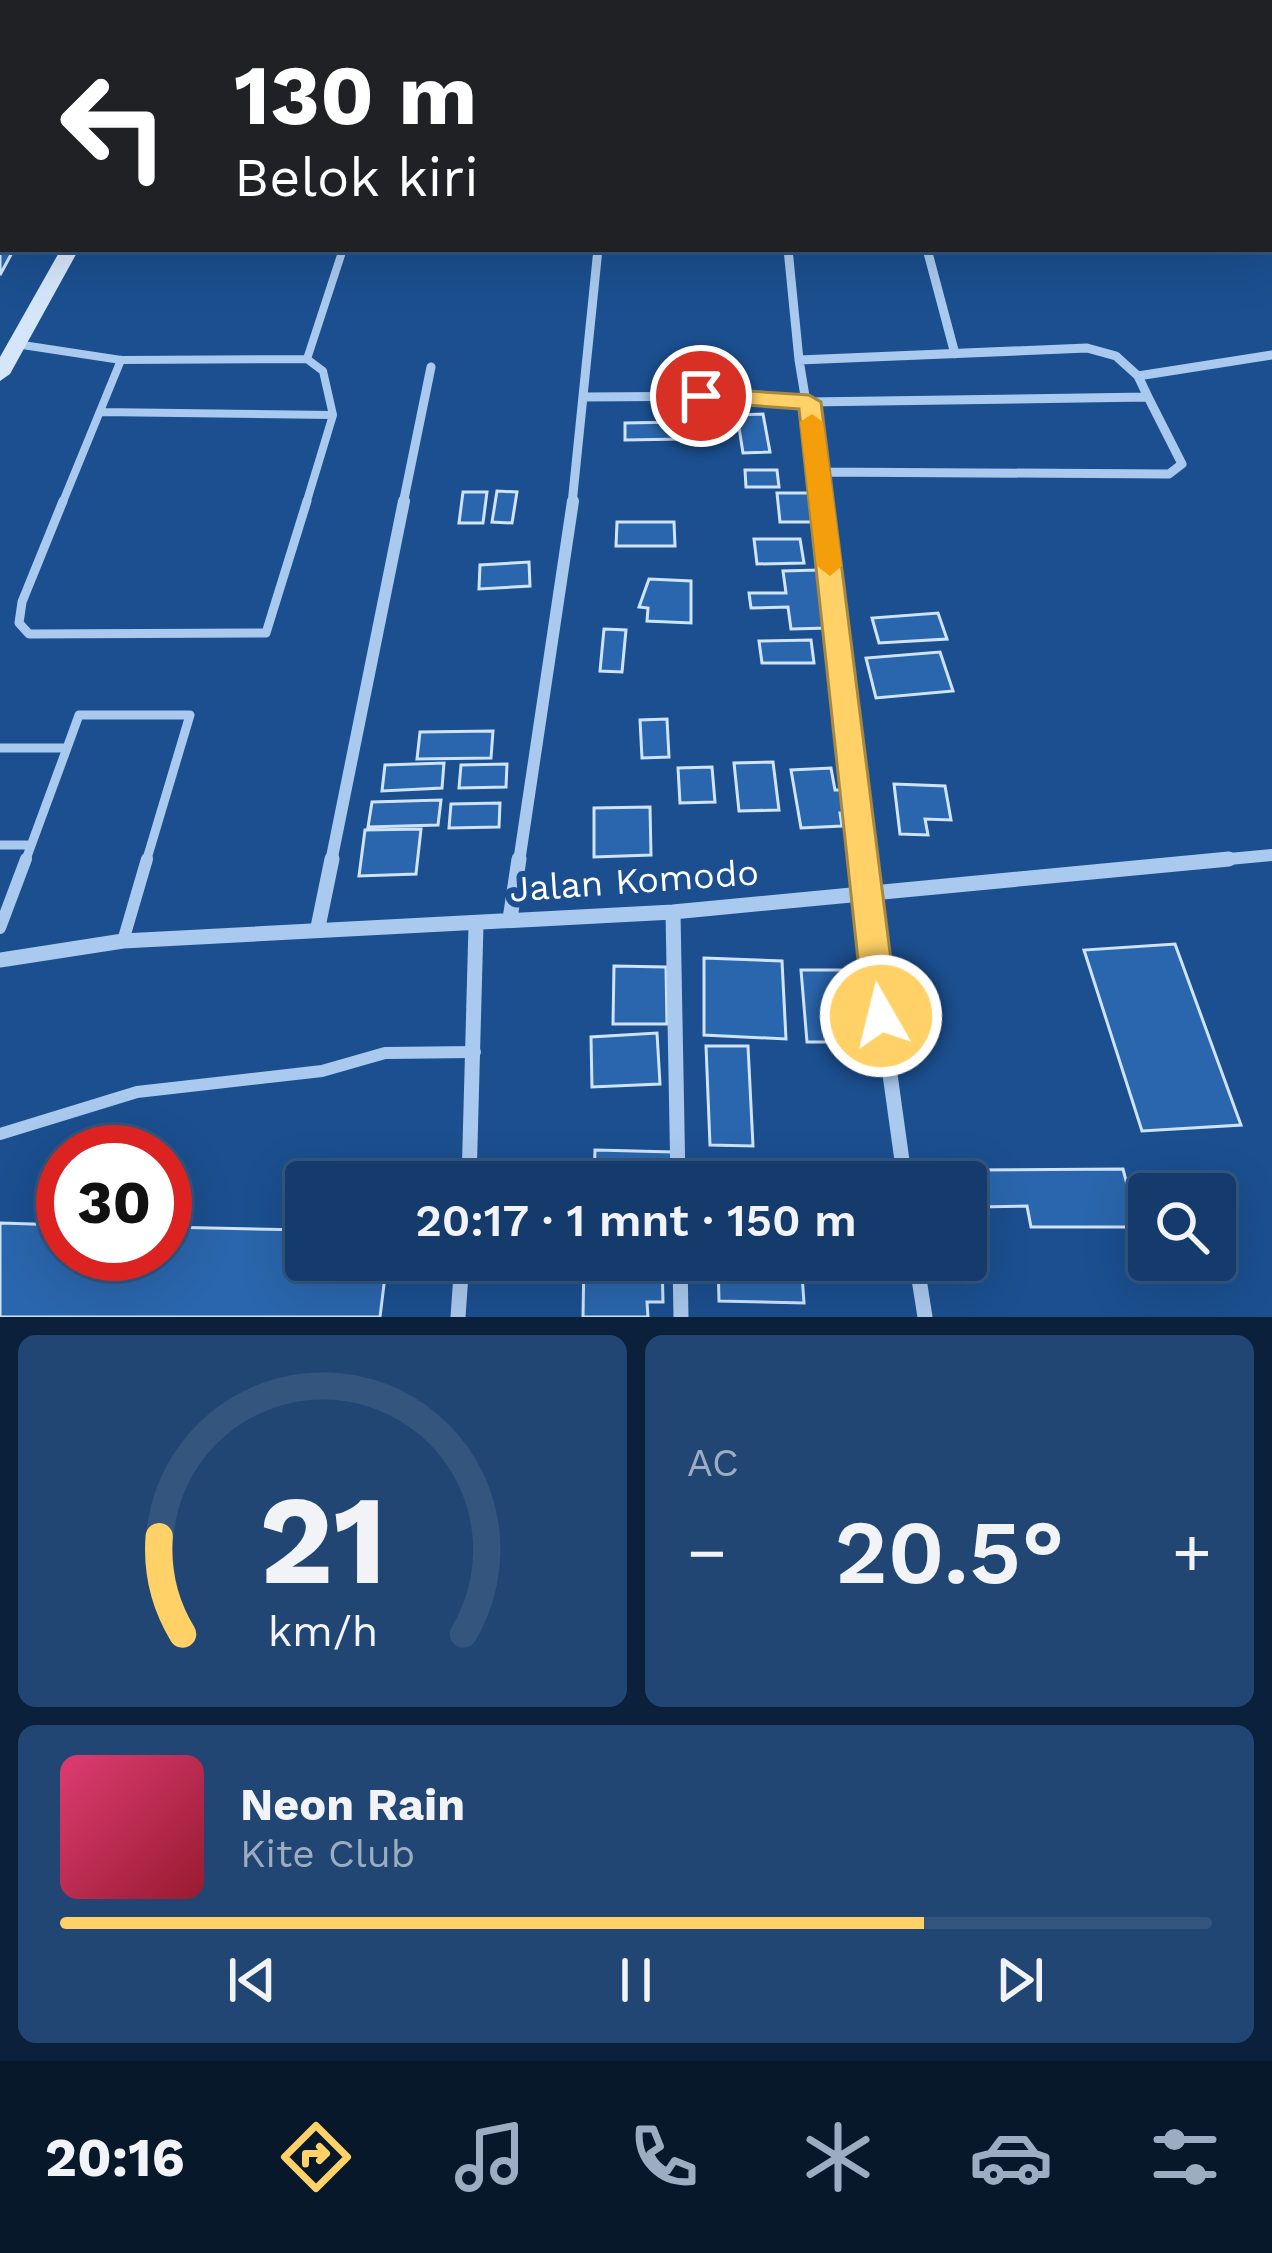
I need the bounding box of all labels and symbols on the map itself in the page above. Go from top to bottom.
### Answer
pin [650,345,752,447]
street label: Jalan Komodo [508,851,760,911]
position arrow [818,953,944,1079]
speed limit sign: 30 [36,1125,192,1281]

